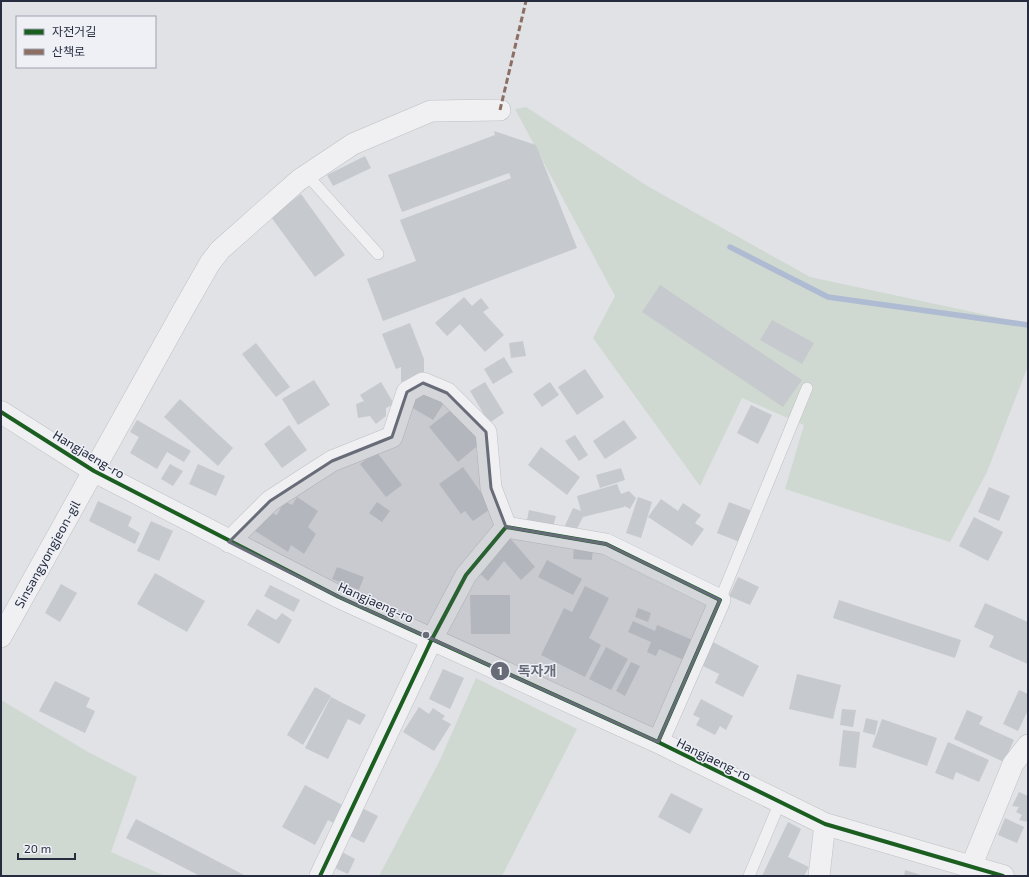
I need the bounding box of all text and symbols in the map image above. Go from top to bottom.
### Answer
legend [16,16,156,68]
text: 자전거길 [52,24,96,38]
text: 산책로 [52,44,85,58]
street label: Hangjaeng-ro [50,426,128,482]
street label: Sinsangyongjeon-gil [11,497,83,611]
street label: Hangjaeng-ro [336,578,416,626]
callout: 독자개 [490,658,564,684]
text: 독자개 [518,662,556,679]
text: 1 [497,663,503,677]
street label: Hangjaeng-ro [674,734,754,784]
scale bar [18,835,75,861]
text: 20 m [24,841,51,855]

